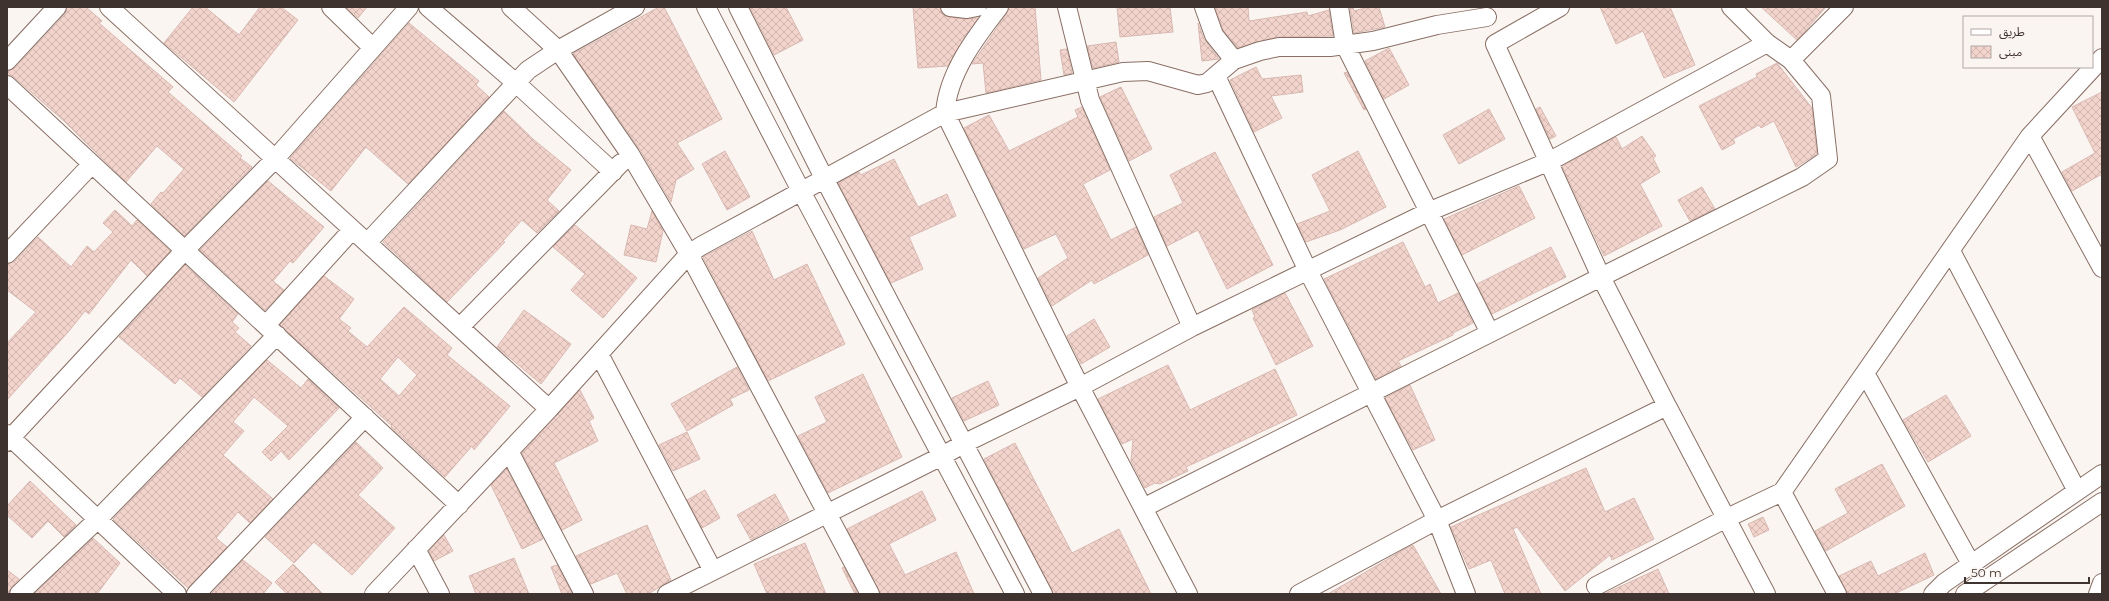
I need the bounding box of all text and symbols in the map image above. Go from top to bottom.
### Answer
legend [1963,16,2093,68]
text: طريق [1999,24,2025,40]
text: مبنى [1999,44,2022,59]
scale bar [1965,559,2089,585]
text: 50 m [1971,565,2002,580]

